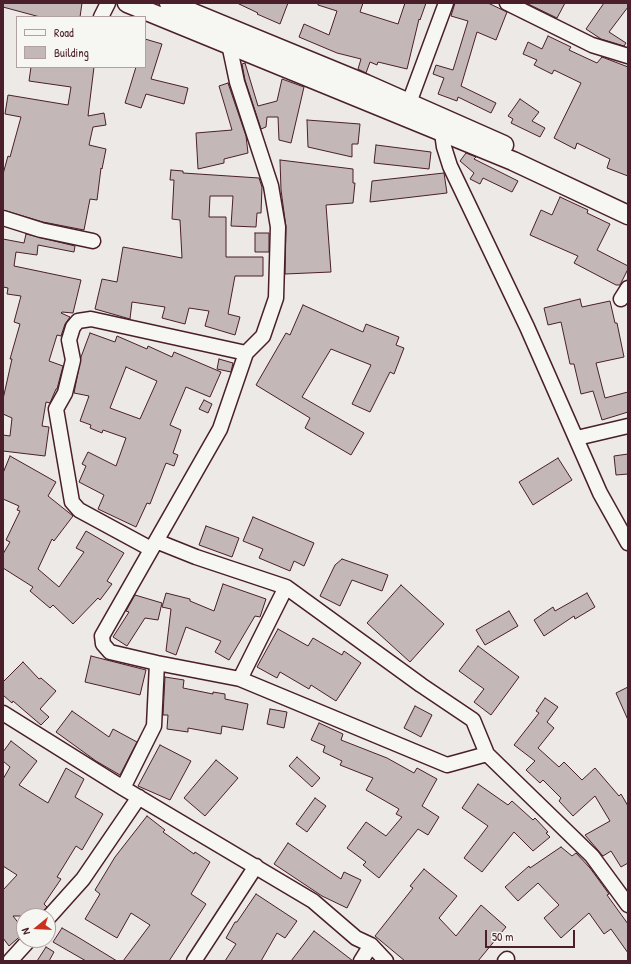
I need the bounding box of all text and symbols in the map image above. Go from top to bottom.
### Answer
legend [16,16,146,68]
text: Road [54,24,74,41]
text: Building [54,44,89,61]
north arrow [16,908,56,948]
scale bar [487,922,577,948]
text: N [18,926,33,936]
text: 50 m [492,928,513,945]

